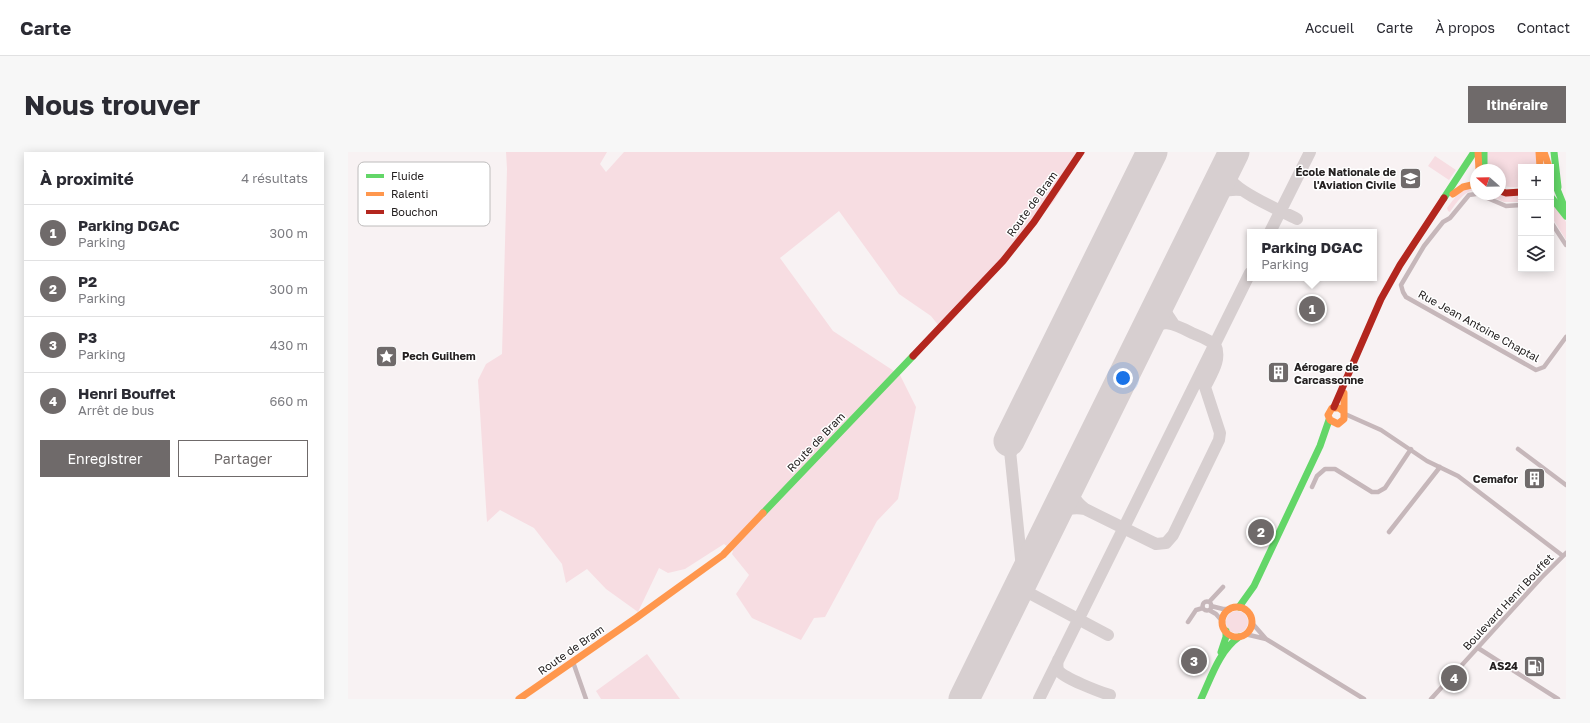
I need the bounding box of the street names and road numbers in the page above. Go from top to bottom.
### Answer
street label: Route de Bram [1004,169,1060,239]
street label: Rue Jean Antoine Chaptal [1416,287,1542,365]
street label: Route de Bram [784,409,847,474]
street label: Boulevard Henri Bouffet [1460,551,1556,652]
street label: Route de Bram [535,622,606,677]

